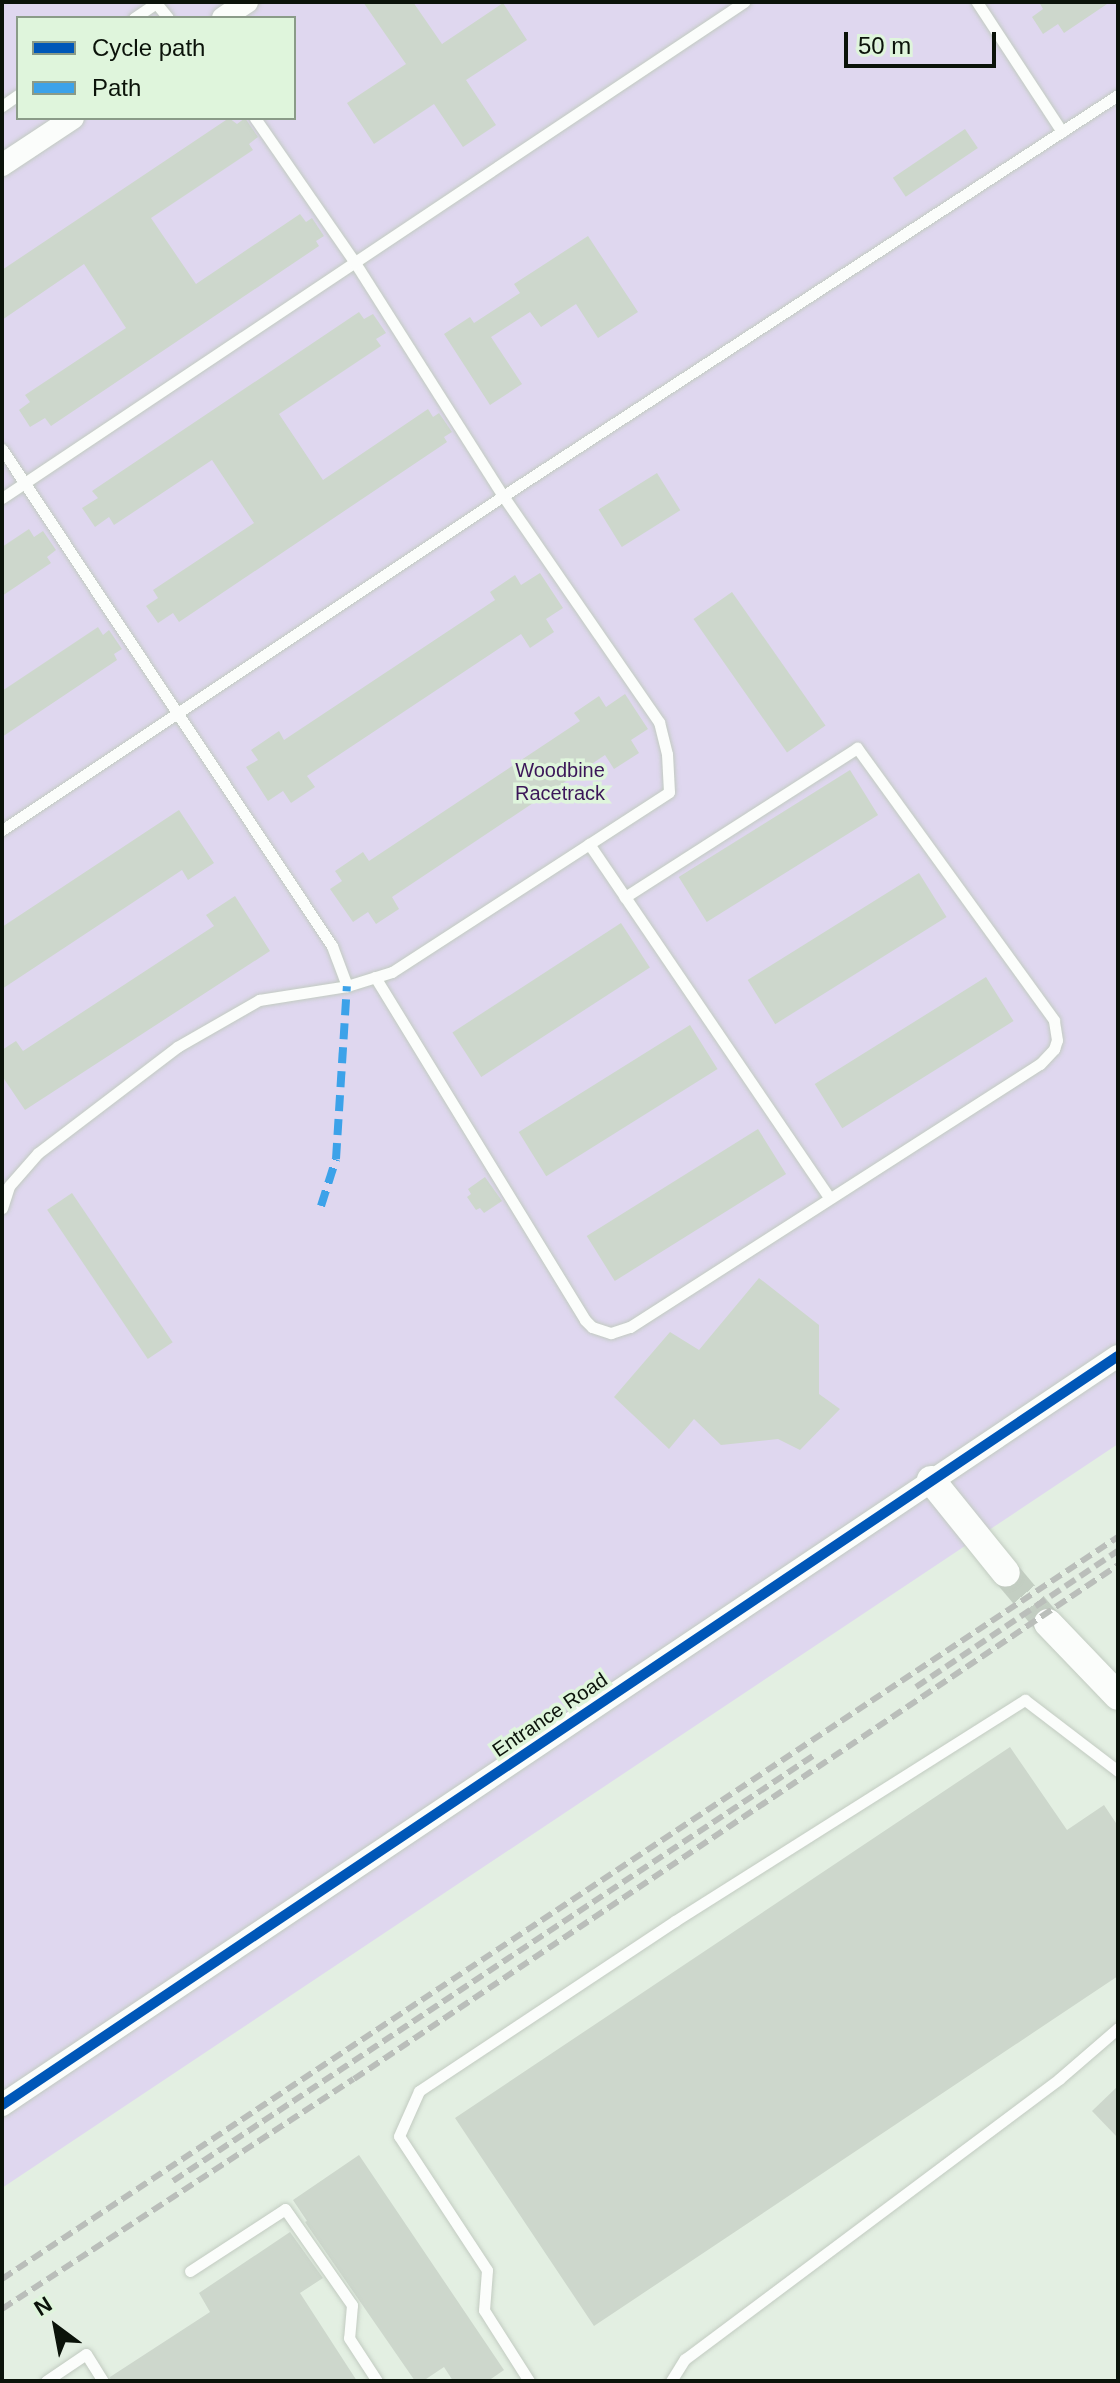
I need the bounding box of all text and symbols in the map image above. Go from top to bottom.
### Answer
legend [16,16,296,120]
scale bar [848,16,1000,66]
text: 50 m [858,32,911,59]
text: Cycle path [92,34,205,61]
text: Path [92,74,141,101]
park label: Woodbine Racetrack [515,758,605,805]
street label: Entrance Road [488,1668,612,1762]
north arrow [16,2287,96,2367]
text: N [30,2291,56,2321]

